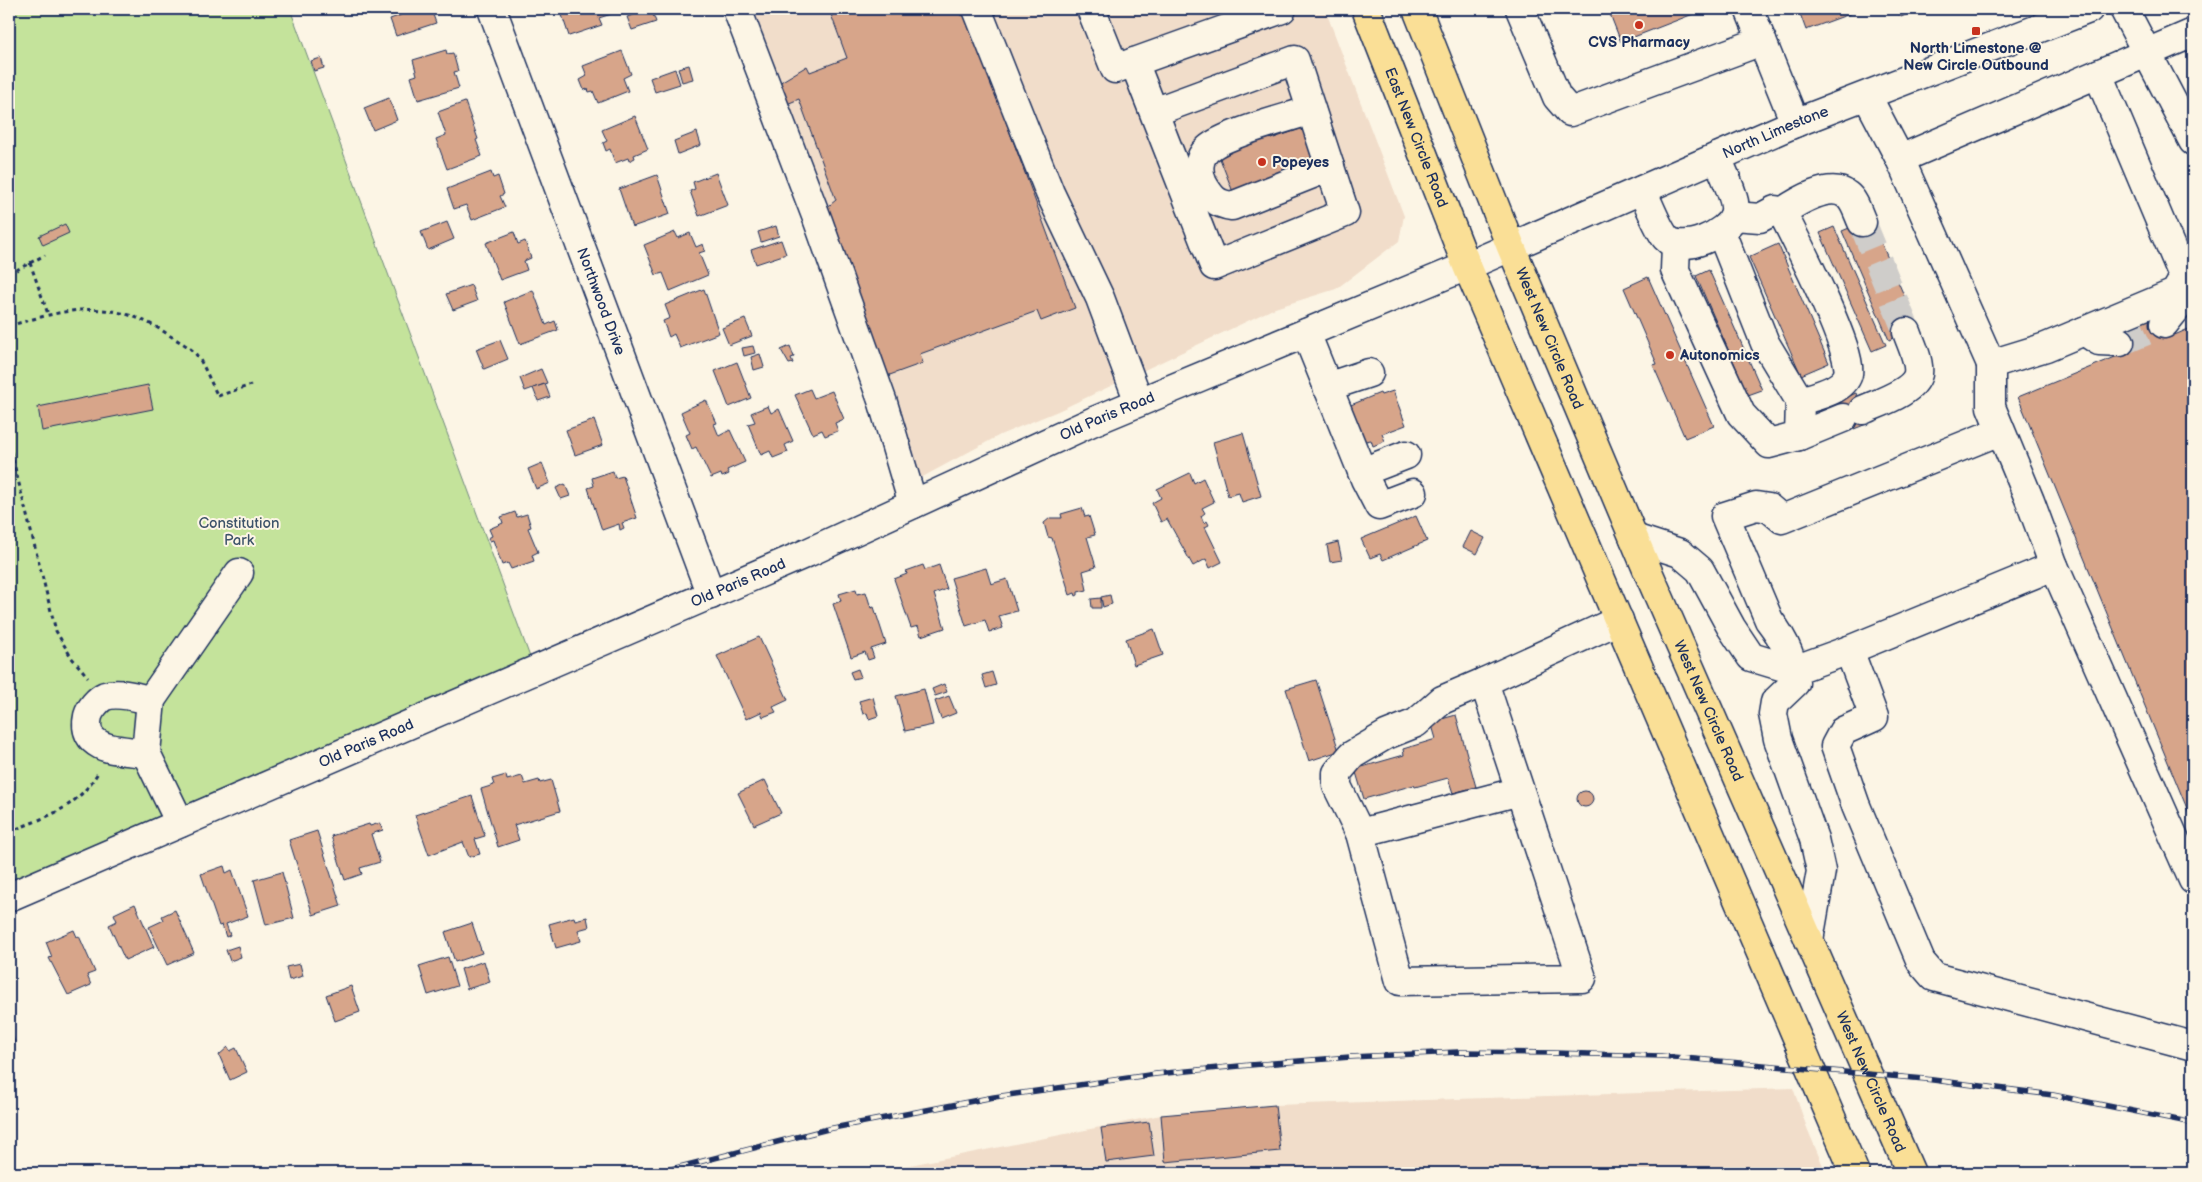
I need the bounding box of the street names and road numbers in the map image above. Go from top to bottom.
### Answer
street label: East New Circle Road [1380,65,1453,210]
street label: North Limestone [1719,101,1831,163]
street label: Northwood Drive [573,245,630,358]
street label: West New Circle Road [1511,265,1588,412]
street label: Old Paris Road [1057,387,1158,445]
street label: Old Paris Road [688,554,788,611]
street label: West New Circle Road [1670,637,1748,784]
street label: Old Paris Road [316,714,417,772]
street label: West New Circle Road [1832,1008,1910,1155]

